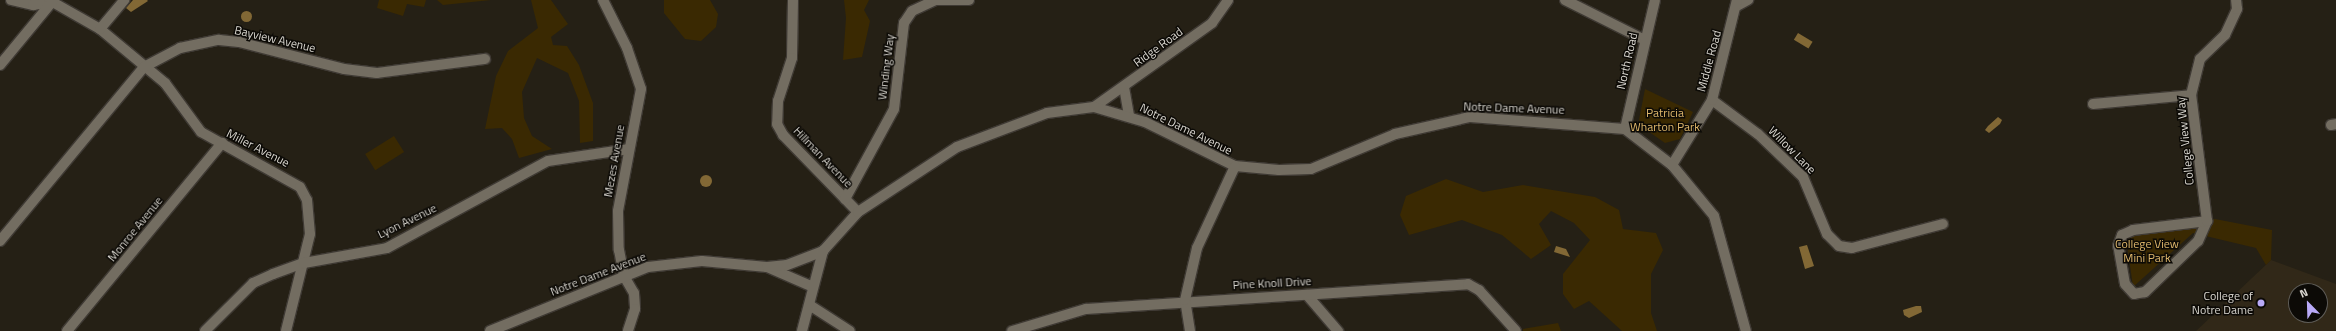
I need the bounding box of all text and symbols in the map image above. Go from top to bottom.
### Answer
street label: Bayview Avenue [233,23,317,55]
street label: Ridge Road [1131,24,1185,70]
street label: Middle Road [1694,29,1724,93]
street label: North Road [1613,31,1641,91]
street label: Winding Way [875,33,897,101]
street label: College View Way [2173,96,2197,186]
street label: Notre Dame Avenue [1463,99,1565,117]
street label: Notre Dame Avenue [1137,100,1235,158]
park label: Patricia Wharton Park [1630,106,1700,134]
street label: Willow Lane [1765,123,1819,177]
street label: Mezes Avenue [601,124,627,198]
street label: Hillman Avenue [790,124,856,190]
street label: Miller Avenue [224,126,292,170]
street label: Monroe Avenue [104,194,166,264]
street label: Lyon Avenue [375,201,439,241]
park label: College View Mini Park [2115,237,2179,265]
street label: Notre Dame Avenue [548,249,648,299]
street label: Pine Knoll Drive [1232,274,1312,292]
north arrow [2288,283,2328,323]
text: N [2297,284,2310,302]
place label: College of Notre Dame [2192,289,2253,317]
marker: College of Notre Dame [2256,298,2266,308]

